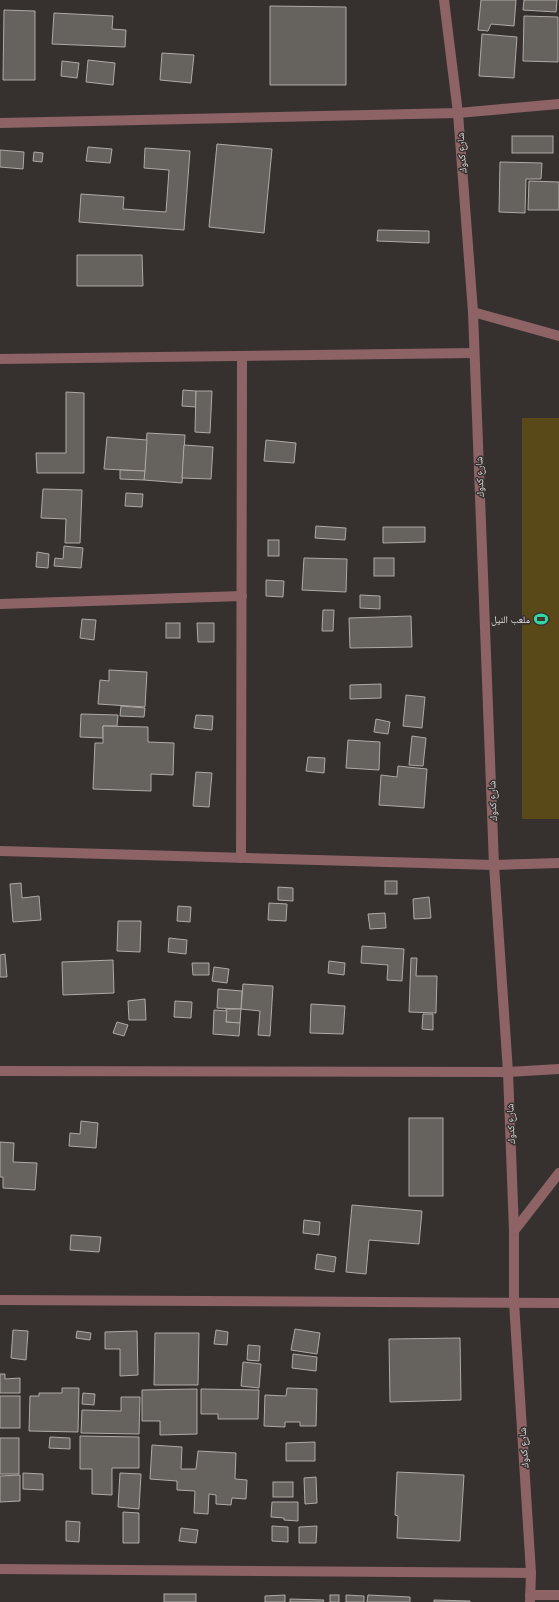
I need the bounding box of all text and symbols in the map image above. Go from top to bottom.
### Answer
street label: شارع كدوك [455,132,469,174]
street label: شارع كدوك [473,456,487,498]
sports icon: ملعب النيل [533,611,549,627]
place label: ملعب النيل [491,614,530,626]
street label: شارع كدوك [486,780,500,822]
street label: شارع كدوك [504,1103,518,1145]
street label: شارع كدوك [517,1427,531,1469]

